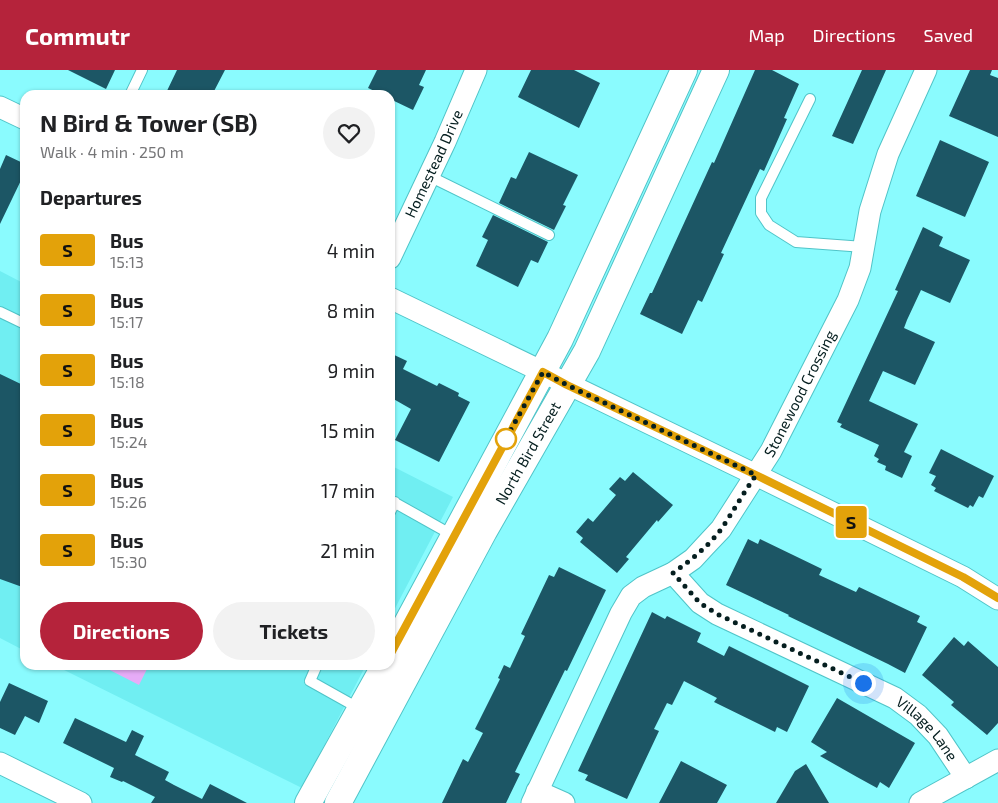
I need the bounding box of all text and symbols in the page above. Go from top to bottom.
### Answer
text: Commutr [25,21,130,50]
text: Map [748,24,785,46]
text: Directions [813,24,896,46]
text: Saved [924,24,973,46]
button: heart [323,107,375,159]
street label: Homestead Drive [400,107,466,220]
text: N Bird & Tower (SB) [40,108,258,137]
text: Walk · 4 min · 250 m [40,142,184,161]
text: Departures [40,186,142,209]
text: Bus [110,229,144,252]
text: S [62,239,73,261]
text: 4 min [327,239,375,262]
text: 15:13 [110,252,144,271]
text: Bus [110,289,144,312]
text: S [62,299,73,321]
text: 8 min [327,299,375,322]
text: 15:17 [110,312,143,331]
street label: Stonewood Crossing [760,326,839,460]
text: Bus [110,349,144,372]
text: S [62,359,73,381]
text: 9 min [327,359,375,382]
text: 15:18 [110,372,145,391]
street label: North Bird Street [491,398,564,508]
text: Bus [110,409,144,432]
text: S [62,419,73,441]
text: 15 min [321,419,375,442]
unlabelled marker [495,428,517,450]
text: 15:24 [110,432,148,451]
text: Bus [110,469,144,492]
text: S [62,479,73,501]
text: 17 min [321,479,375,502]
text: 15:26 [110,492,147,511]
line badge: S [835,506,867,538]
text: S [846,511,856,533]
text: Bus [110,529,144,552]
text: S [62,539,73,561]
text: 21 min [320,539,375,562]
text: 15:30 [110,552,147,571]
button: Directions [40,602,203,660]
button: Tickets [213,602,375,660]
your location [851,671,876,696]
street label: Village Lane [893,692,962,764]

